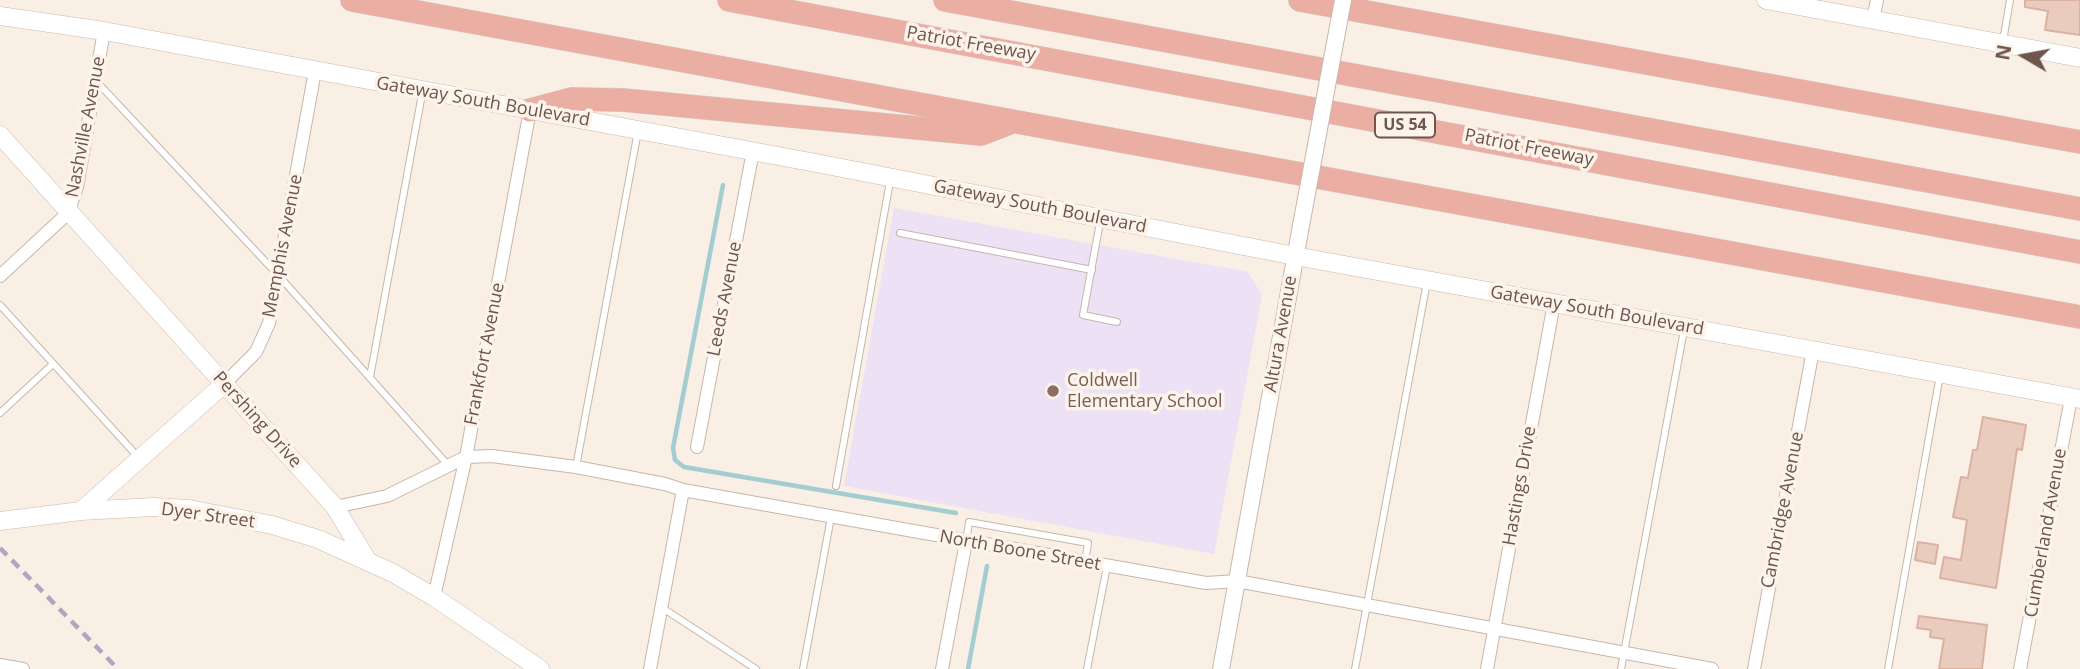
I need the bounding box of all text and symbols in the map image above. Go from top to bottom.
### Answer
north arrow [1989,21,2059,91]
street label: Patriot Freeway [905,22,1037,66]
text: N [1989,42,2017,62]
street label: Nashville Avenue [62,55,110,199]
street label: Gateway South Boulevard [374,73,592,131]
road number: US 54 [1375,113,1435,138]
street label: Patriot Freeway [1463,125,1595,171]
street label: Memphis Avenue [259,173,307,319]
street label: Gateway South Boulevard [932,176,1148,238]
street label: Leeds Avenue [703,240,747,358]
street label: Altura Avenue [1260,274,1302,394]
street label: Frankfort Avenue [461,281,509,427]
street label: Gateway South Boulevard [1488,282,1706,340]
street label: Pershing Drive [208,367,306,473]
place label: Coldwell Elementary School [1067,370,1223,412]
marker: Coldwell Elementary School [1045,383,1061,399]
street label: Hastings Drive [1499,425,1541,547]
street label: Cambridge Avenue [1757,430,1809,590]
street label: Cumberland Avenue [2020,447,2072,619]
street label: Dyer Street [160,499,256,533]
street label: North Boone Street [938,526,1102,576]

